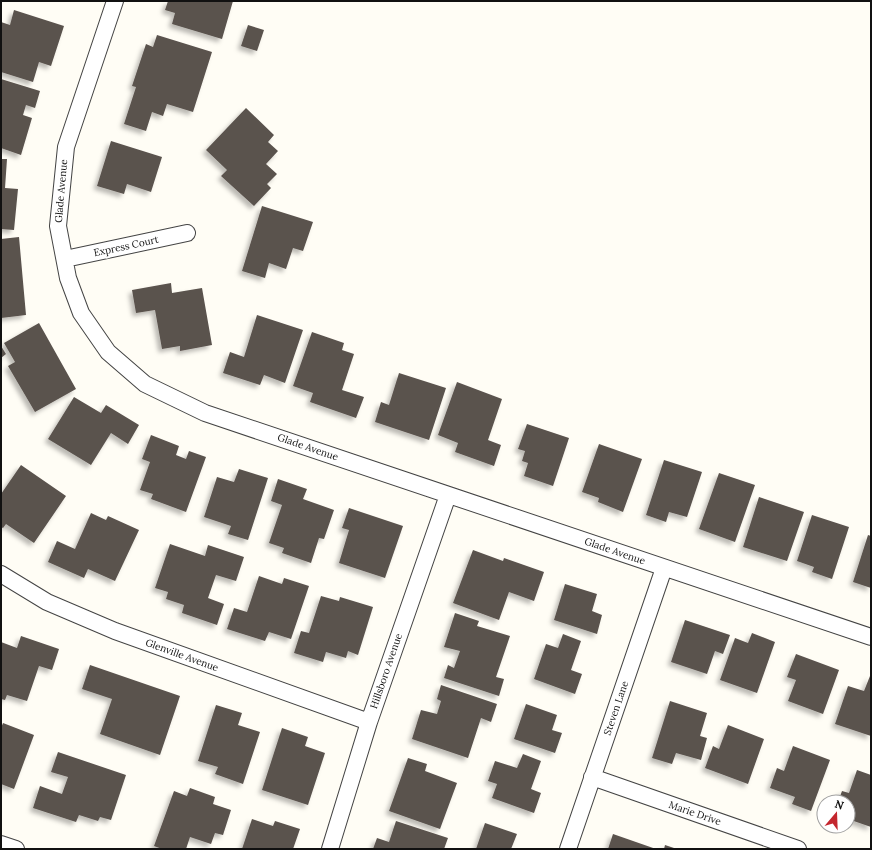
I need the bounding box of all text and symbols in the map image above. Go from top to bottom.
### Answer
street label: Glade Avenue [52,158,70,223]
street label: Express Court [92,233,160,259]
street label: Glade Avenue [276,431,341,464]
street label: Glade Avenue [583,535,648,568]
street label: Hillsboro Avenue [367,631,405,710]
street label: Glenville Avenue [144,636,221,674]
street label: Steven Lane [601,679,632,737]
north arrow [816,794,856,834]
text: N [833,797,846,813]
street label: Marie Drive [667,798,723,828]

